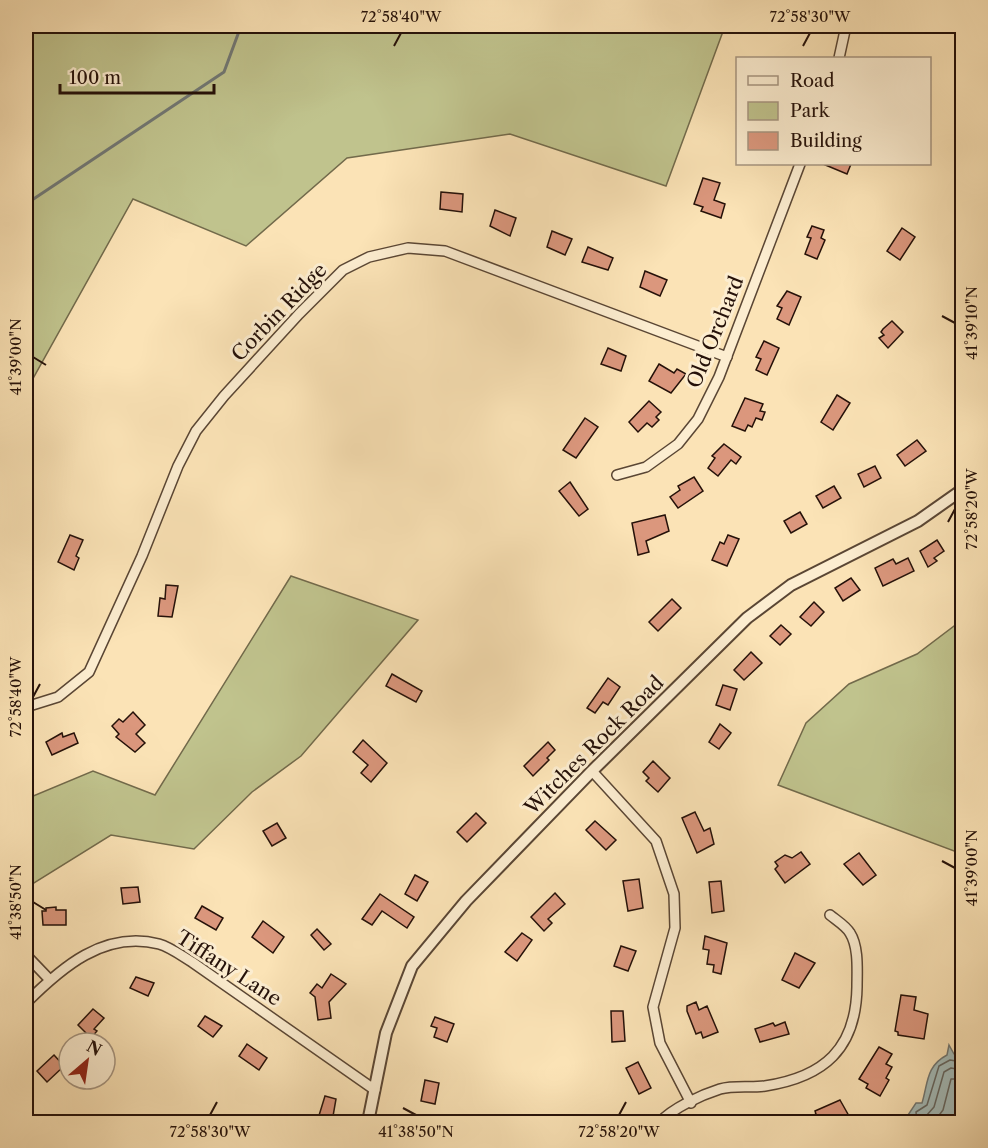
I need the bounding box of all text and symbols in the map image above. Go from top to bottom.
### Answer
text: 72°58'40"W [361,7,442,26]
text: 72°58'30"W [770,7,851,26]
scale bar [60,57,214,95]
legend [736,57,931,165]
text: 100 m [69,67,121,89]
text: Road [790,70,835,92]
text: Park [790,100,831,122]
text: Building [790,130,862,152]
street label: Corbin Ridge [226,258,332,366]
street label: Old Orchard [682,273,748,391]
text: 41°39'10"N [962,286,981,360]
text: 41°39'00"N [6,318,25,396]
text: 72°58'20"W [962,468,981,550]
text: 72°58'40"W [6,656,25,737]
street label: Witches Rock Road [519,671,668,820]
text: 41°39'00"N [962,829,981,907]
text: 41°38'50"N [6,864,25,940]
street label: Tiffany Lane [172,925,286,1011]
north arrow [57,1031,117,1091]
text: N [83,1036,105,1060]
text: 72°58'30"W [170,1122,251,1141]
text: 41°38'50"N [378,1122,454,1141]
text: 72°58'20"W [578,1122,660,1141]

